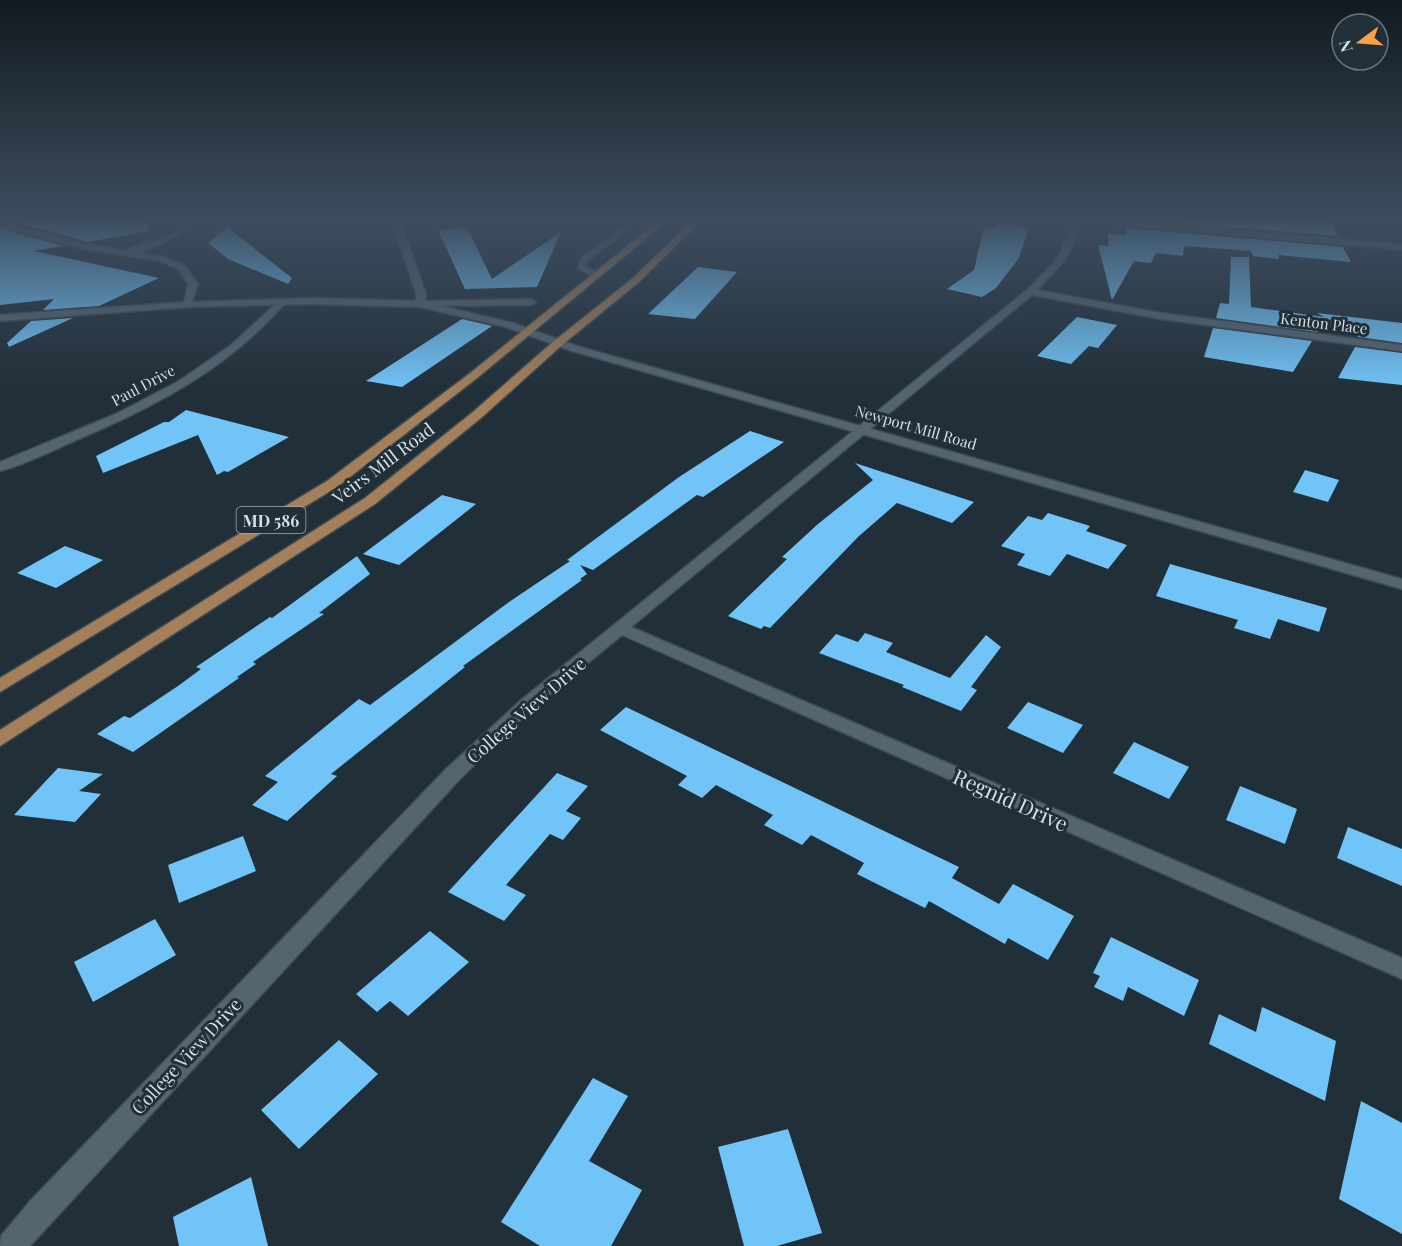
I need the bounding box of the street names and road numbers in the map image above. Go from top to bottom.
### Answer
street label: Kenton Place [1279,308,1369,338]
street label: Paul Drive [108,360,178,410]
street label: Newport Mill Road [853,400,979,454]
street label: Veirs Mill Road [326,416,439,510]
road number: MD 586 [236,507,306,533]
street label: College View Drive [461,652,591,768]
street label: Regnid Drive [949,761,1073,837]
street label: College View Drive [126,993,246,1119]

